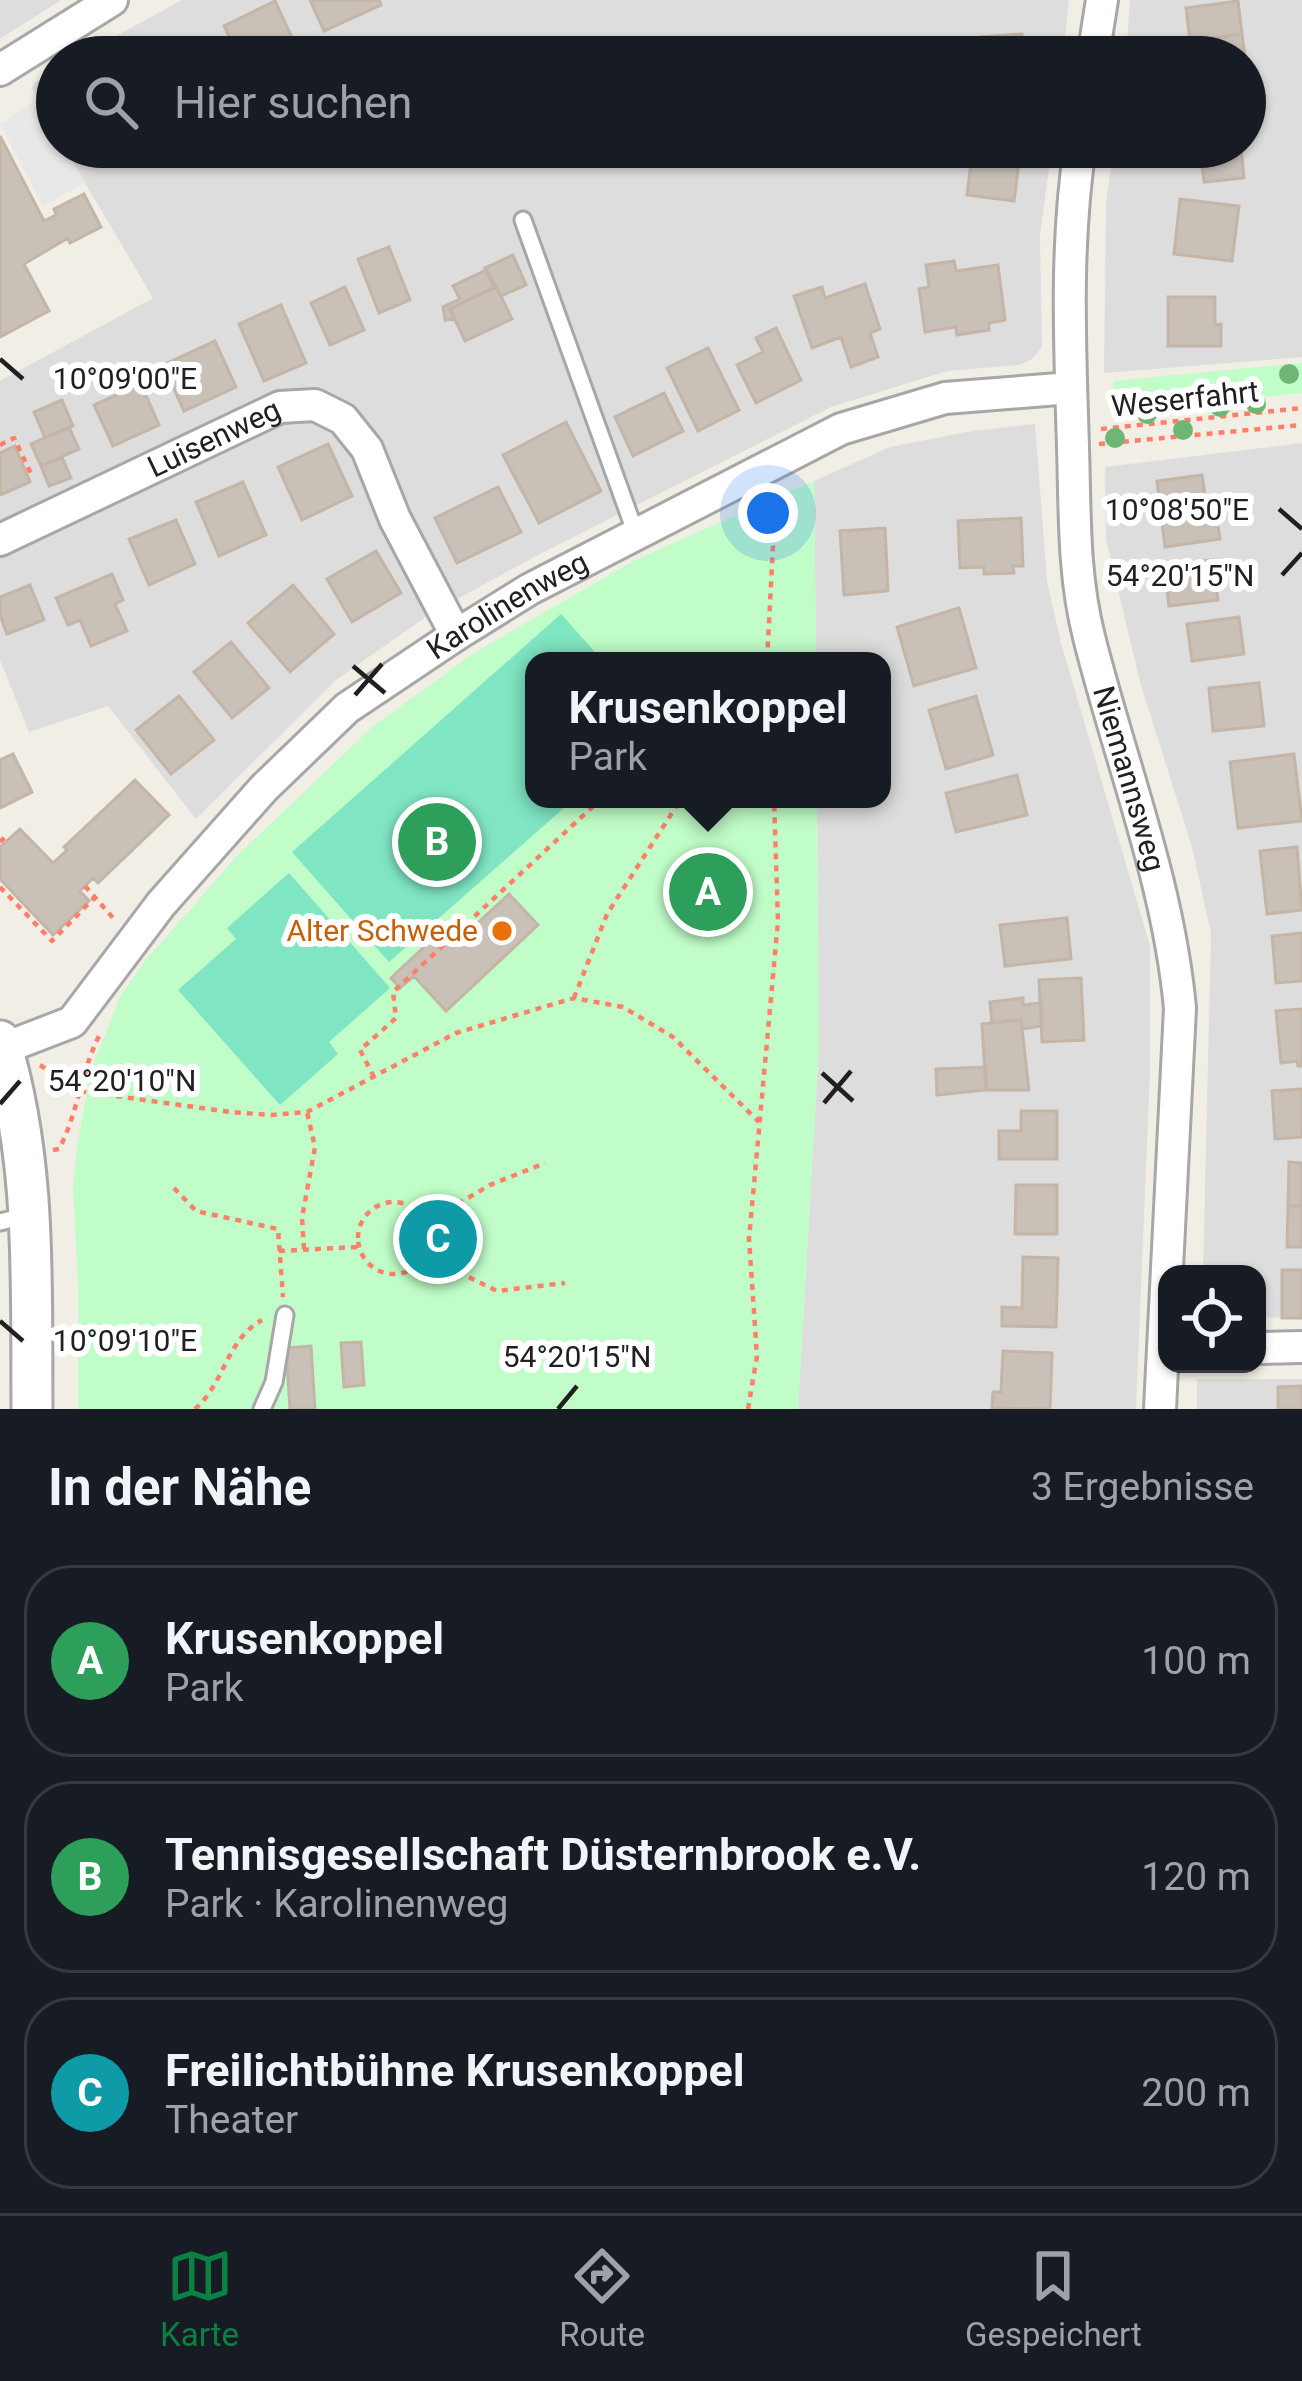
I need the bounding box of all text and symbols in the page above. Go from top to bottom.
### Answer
search box [36,36,1266,168]
icon: search [78,69,144,135]
text: Hier suchen [174,76,412,129]
text: 10°09'00"E [53,361,197,396]
street label: Weserfahrt [1110,373,1260,424]
street label: Luisenweg [142,391,286,484]
your location [738,483,798,543]
text: 10°08'50"E [1105,492,1249,527]
street label: Karolinenweg [420,544,594,666]
text: 54°20'15"N [1106,558,1254,593]
popup [525,652,891,808]
text: Krusenkoppel [568,681,848,734]
street label: Niemannsweg [1086,682,1173,875]
text: Park [568,734,647,780]
pin: B [398,797,476,887]
pin: A [669,847,747,937]
place label: Alter Schwede [286,913,478,948]
marker: Alter Schwede [489,918,515,944]
text: 54°20'10"N [48,1063,196,1098]
pin: C [399,1194,477,1284]
map controls [1158,1265,1266,1373]
button: locate [1158,1265,1266,1373]
text: 10°09'10"E [53,1323,197,1358]
text: 54°20'15"N [503,1339,651,1374]
text: In der Nähe [48,1458,311,1517]
text: 3 Ergebnisse [1031,1464,1254,1510]
text: Krusenkoppel [165,1612,444,1665]
text: A [77,1638,103,1684]
text: 100 m [1141,1638,1251,1684]
text: Park [165,1665,244,1711]
text: Tennisgesellschaft Düsternbrook e.V. [165,1828,921,1881]
text: B [78,1854,102,1900]
text: 120 m [1141,1854,1251,1900]
text: Park · Karolinenweg [165,1881,509,1927]
text: Freilichtbühne Krusenkoppel [165,2044,745,2097]
text: C [77,2070,103,2116]
text: 200 m [1141,2070,1251,2116]
text: Theater [165,2097,298,2143]
tab: Karte [160,2243,239,2354]
tab: Route [559,2243,645,2354]
tab: Gespeichert [965,2243,1142,2354]

